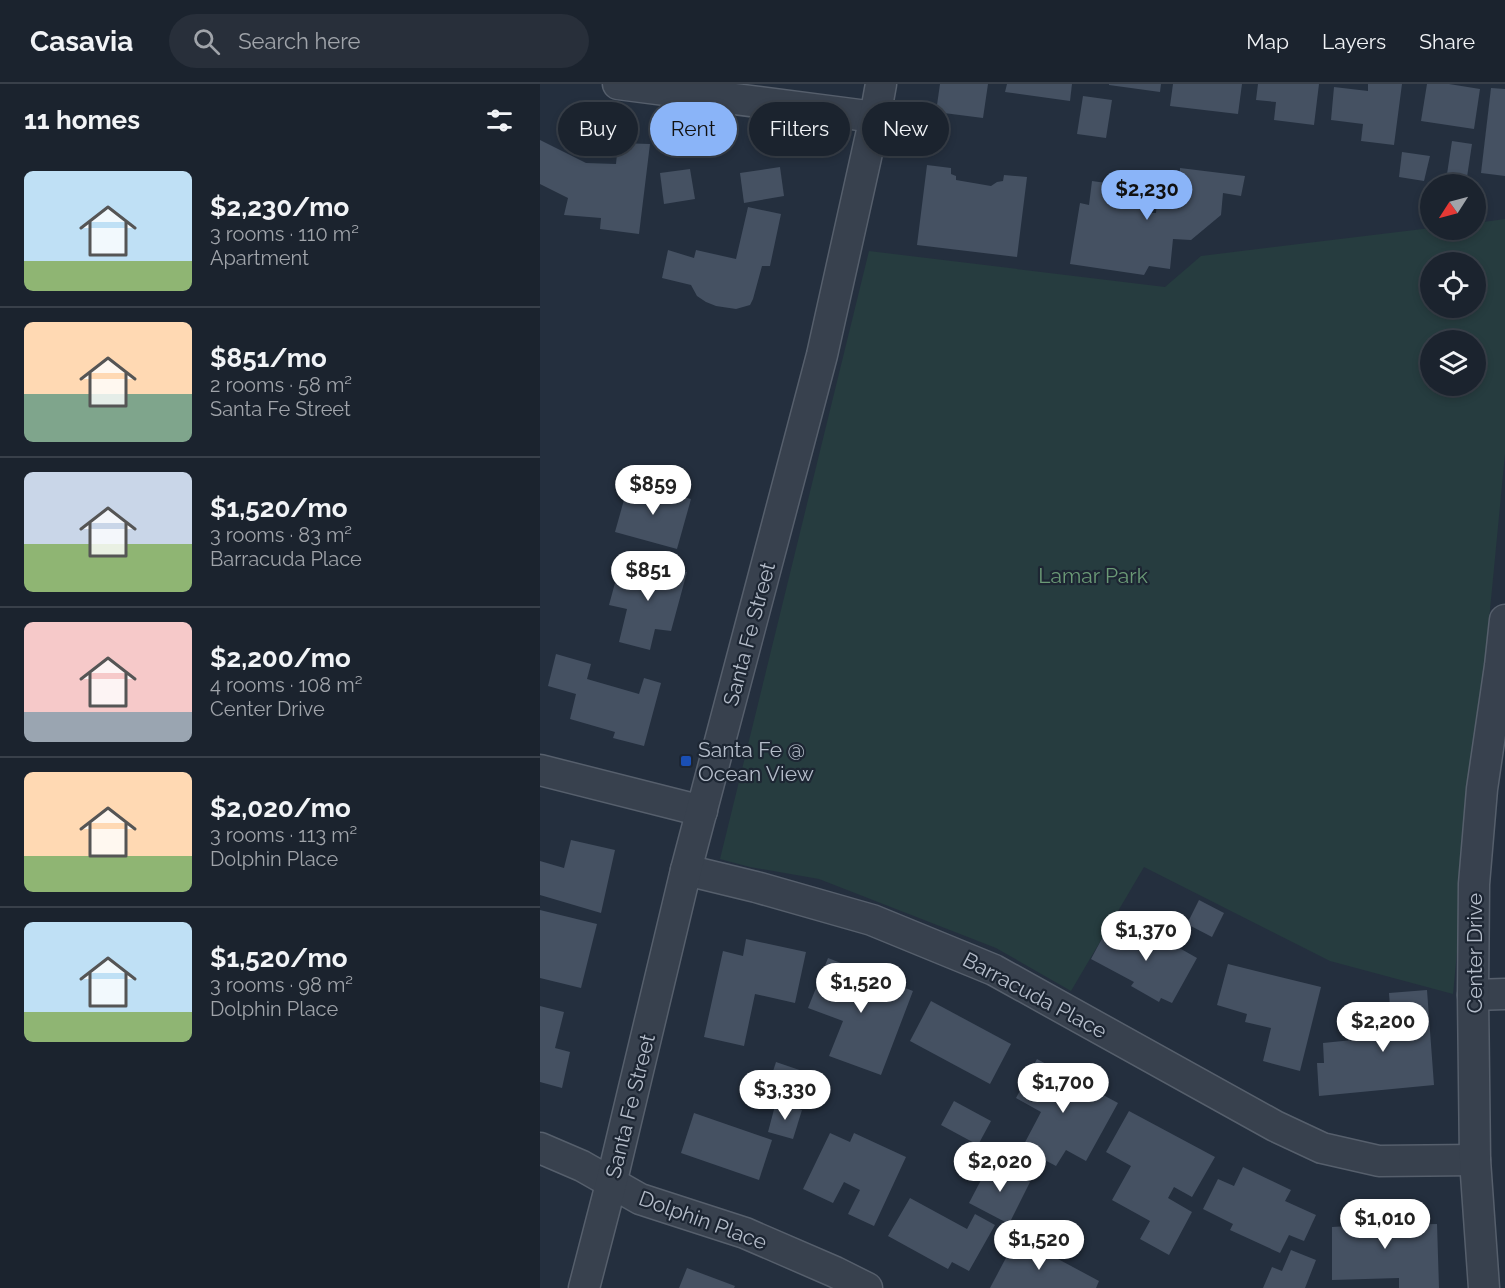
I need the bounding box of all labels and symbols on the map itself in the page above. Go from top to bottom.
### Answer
pin: $2,230 [1098,170,1196,221]
north arrow [1420,174,1486,240]
pin: $859 [617,465,689,516]
pin: $851 [612,551,684,602]
street label: Santa Fe Street [718,559,780,709]
park label: Lamar Park [1038,563,1148,588]
place label: Santa Fe @ Ocean View [698,737,814,786]
marker: Santa Fe @ Ocean View [679,754,693,768]
street label: Center Drive [1462,893,1487,1013]
pin: $1,370 [1097,911,1195,962]
street label: Barracuda Place [959,947,1111,1043]
pin: $1,520 [812,963,910,1014]
pin: $2,200 [1334,1002,1432,1053]
street label: Santa Fe Street [600,1031,660,1181]
pin: $1,700 [1014,1063,1112,1114]
pin: $3,330 [736,1070,834,1121]
pin: $2,020 [951,1142,1049,1193]
street label: Dolphin Place [635,1185,771,1255]
pin: $1,010 [1336,1199,1434,1250]
pin: $1,520 [990,1220,1088,1271]

